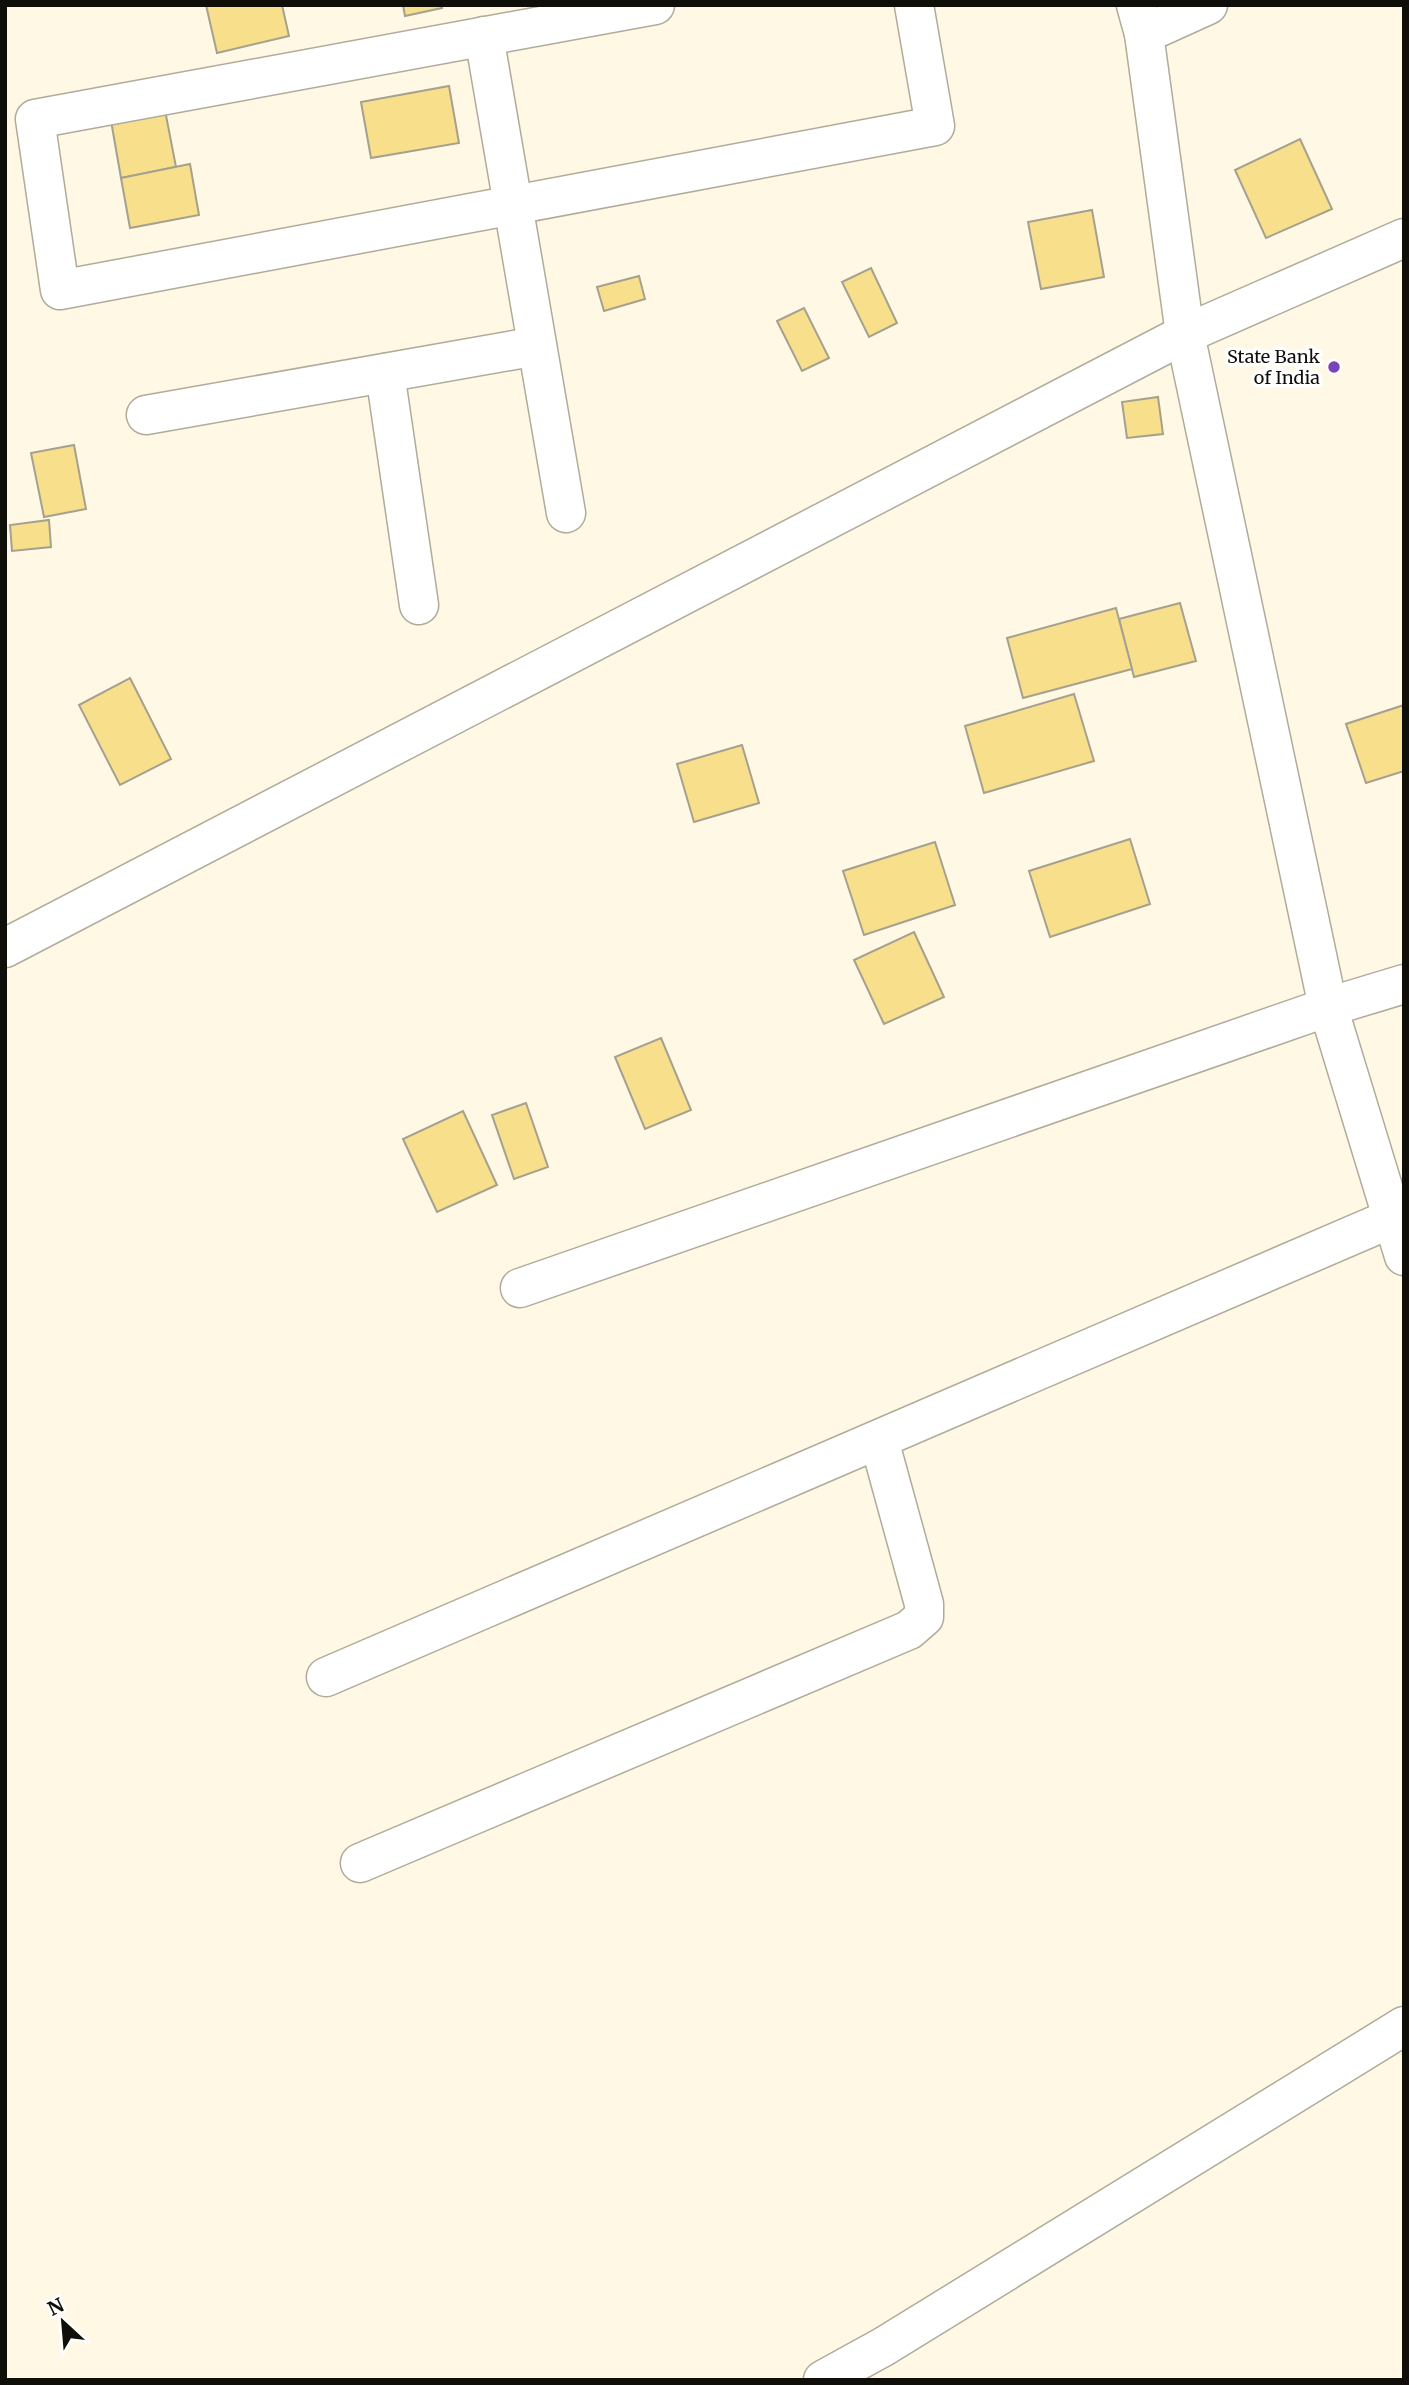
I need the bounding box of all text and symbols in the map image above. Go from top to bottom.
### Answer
place label: State Bank of India [1227,345,1321,389]
marker: State Bank of India [1326,359,1342,375]
north arrow [28,2287,98,2357]
text: N [44,2293,68,2321]

